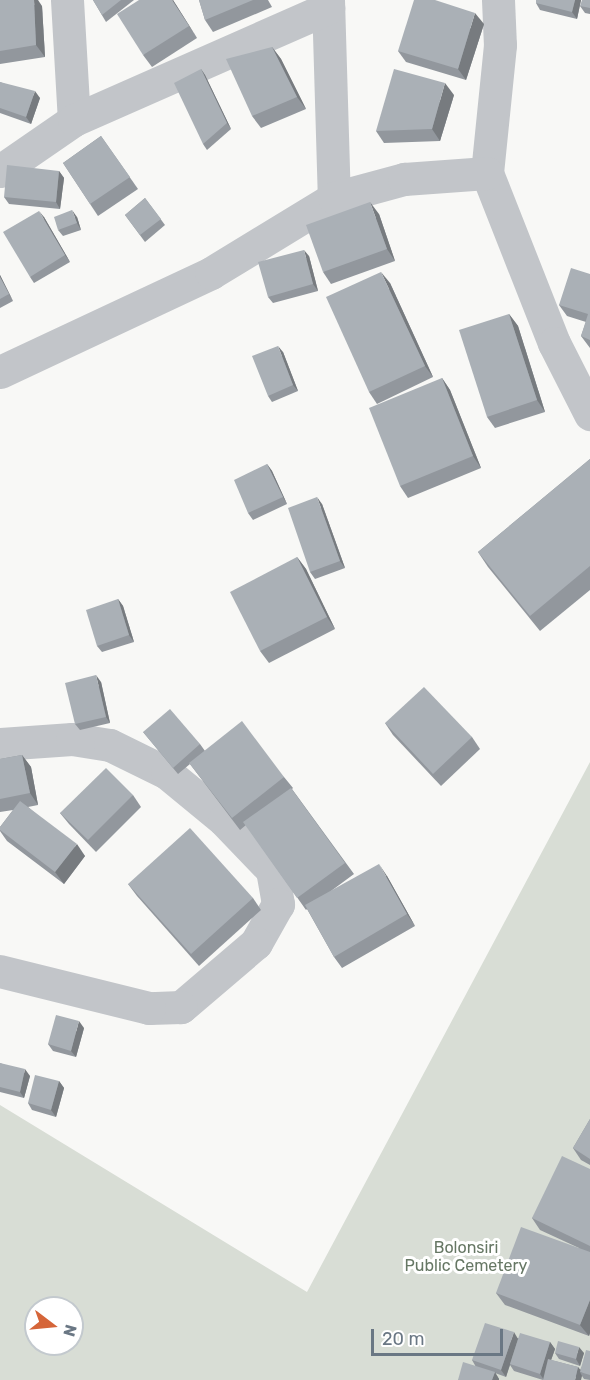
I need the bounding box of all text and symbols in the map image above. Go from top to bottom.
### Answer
park label: Bolonsiri Public Cemetery [405,1238,527,1276]
north arrow [24,1296,84,1356]
scale bar [374,1317,506,1355]
text: N [59,1322,81,1339]
text: 20 m [382,1328,424,1350]

